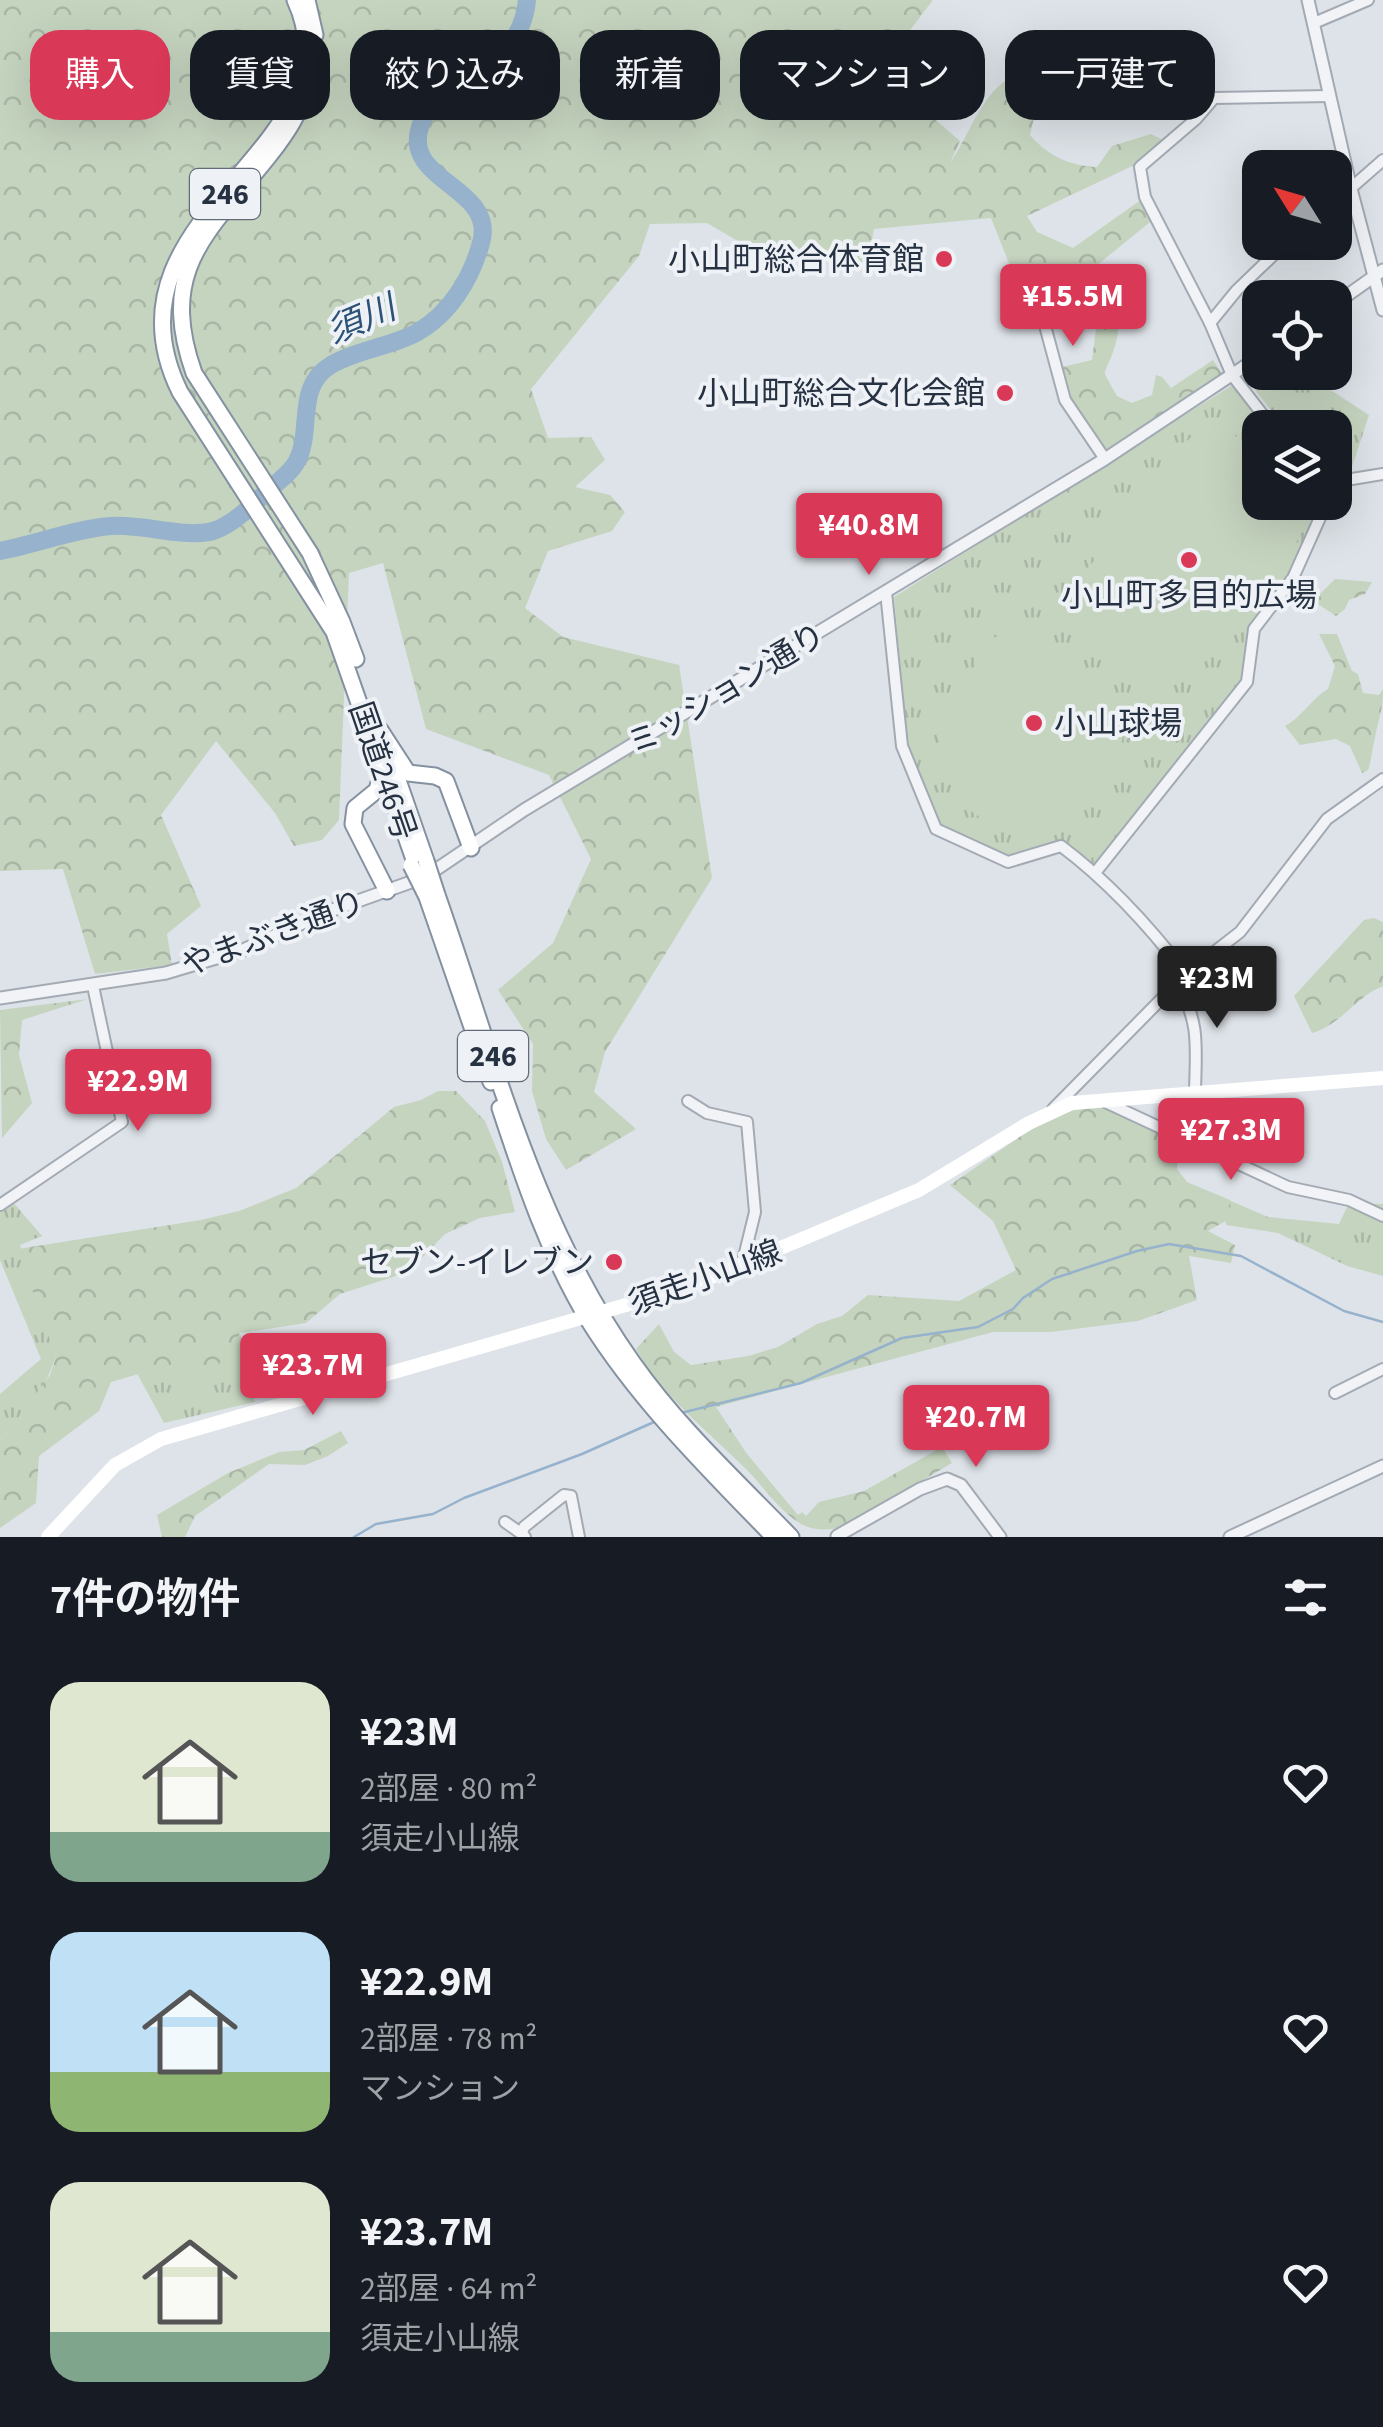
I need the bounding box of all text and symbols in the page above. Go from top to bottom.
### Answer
chip: 購入 [30,30,170,120]
chip: 賃貸 [190,30,330,120]
chip: 絞り込み [350,30,560,120]
chip: 新着 [580,30,720,120]
chip: マンション [740,30,985,120]
chip: 一戸建て [1005,30,1215,120]
north arrow [1242,150,1352,260]
map controls [1242,150,1352,520]
road number: 246 [190,169,260,219]
place label: 小山町総合体育館 [668,237,924,283]
marker: 小山町総合体育館 [933,248,955,270]
pin: ¥15.5M [992,264,1154,349]
text: ¥15.5M [1022,273,1124,319]
button: locate [1242,280,1352,390]
water label: 須川 [319,282,407,357]
place label: 小山町総合文化会館 [697,371,985,417]
marker: 小山町総合文化会館 [994,382,1016,404]
button: layers [1242,410,1352,520]
pin: ¥40.8M [788,493,950,578]
text: ¥40.8M [818,502,920,548]
marker: 小山町多目的広場 [1178,549,1200,571]
place label: 小山町多目的広場 [1061,573,1317,619]
street label: ミッション通り [619,612,834,767]
street label: 国道246号 [337,696,427,847]
place label: 小山球場 [1054,701,1182,747]
marker: 小山球場 [1023,712,1045,734]
street label: やまぶき通り [175,879,371,988]
pin: ¥23M [1158,946,1276,1031]
text: ¥23M [1179,955,1255,1001]
road number: 246 [458,1031,528,1081]
pin: ¥22.9M [57,1049,219,1134]
text: ¥22.9M [87,1058,189,1104]
pin: ¥27.3M [1150,1098,1312,1183]
text: ¥27.3M [1180,1107,1282,1153]
street label: 須走小山線 [622,1229,788,1327]
place label: セブン-イレブン [360,1240,594,1286]
marker: セブン-イレブン [603,1251,625,1273]
pin: ¥23.7M [232,1333,394,1418]
text: ¥23.7M [262,1342,364,1388]
pin: ¥20.7M [895,1385,1057,1470]
text: ¥20.7M [925,1394,1027,1440]
text: 7件の物件 [50,1570,240,1630]
icon: filters [1278,1570,1333,1625]
text: ¥23M [360,1702,459,1762]
icon: home [130,1722,250,1842]
icon: heart [1278,1755,1333,1810]
text: 2部屋 · 80 m² [360,1766,537,1812]
text: 須走小山線 [360,1816,520,1862]
text: ¥22.9M [360,1952,493,2012]
icon: home [130,1972,250,2092]
icon: heart [1278,2005,1333,2060]
text: 2部屋 · 78 m² [360,2016,537,2062]
text: マンション [360,2066,520,2112]
text: ¥23.7M [360,2202,493,2262]
icon: home [130,2222,250,2342]
icon: heart [1278,2255,1333,2310]
text: 2部屋 · 64 m² [360,2266,537,2312]
text: 須走小山線 [360,2316,520,2362]

